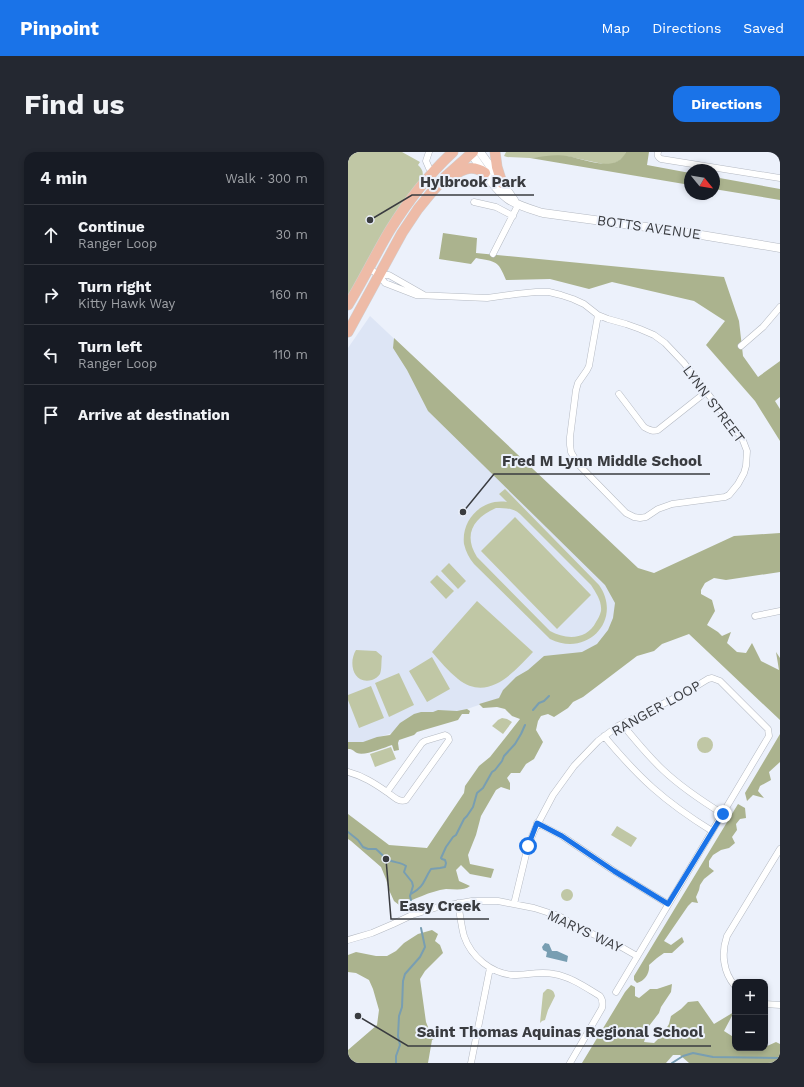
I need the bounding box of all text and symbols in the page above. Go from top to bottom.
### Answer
text: Pinpoint [20,17,99,40]
text: Map [602,20,630,36]
text: Directions [652,20,721,36]
text: Saved [743,20,784,36]
button: Directions [673,86,780,122]
text: Find us [24,88,124,121]
north arrow [684,164,720,200]
text: 4 min [40,168,87,188]
callout: Hylbrook Park [412,168,534,195]
text: Walk · 300 m [225,171,308,186]
text: Hylbrook Park [420,173,527,191]
street label: BOTTS AVENUE [596,212,702,242]
text: Continue [78,218,145,236]
icon: ahead [40,224,62,246]
text: 30 m [276,227,308,242]
text: Ranger Loop [78,236,157,251]
text: Turn right [78,278,151,296]
icon: right [40,284,62,306]
text: 160 m [270,287,308,302]
text: Kitty Hawk Way [78,296,175,311]
text: Turn left [78,338,142,356]
icon: left [40,344,62,366]
text: 110 m [273,347,308,362]
text: Ranger Loop [78,356,157,371]
street label: LYNN STREET [680,362,749,446]
icon: arrive [40,404,62,426]
text: Arrive at destination [78,406,230,424]
callout: Fred M Lynn Middle School [494,447,710,474]
text: Fred M Lynn Middle School [502,452,702,470]
street label: RANGER LOOP [609,677,703,739]
route end [714,805,732,823]
route start [519,837,537,855]
callout: Easy Creek [391,892,489,919]
text: Easy Creek [399,897,481,915]
street label: MARYS WAY [545,907,625,955]
map controls [732,979,768,1051]
button: + [732,979,768,1015]
button: − [732,1015,768,1051]
callout: Saint Thomas Aquinas Regional School [408,1019,711,1046]
text: Saint Thomas Aquinas Regional School [417,1023,703,1041]

